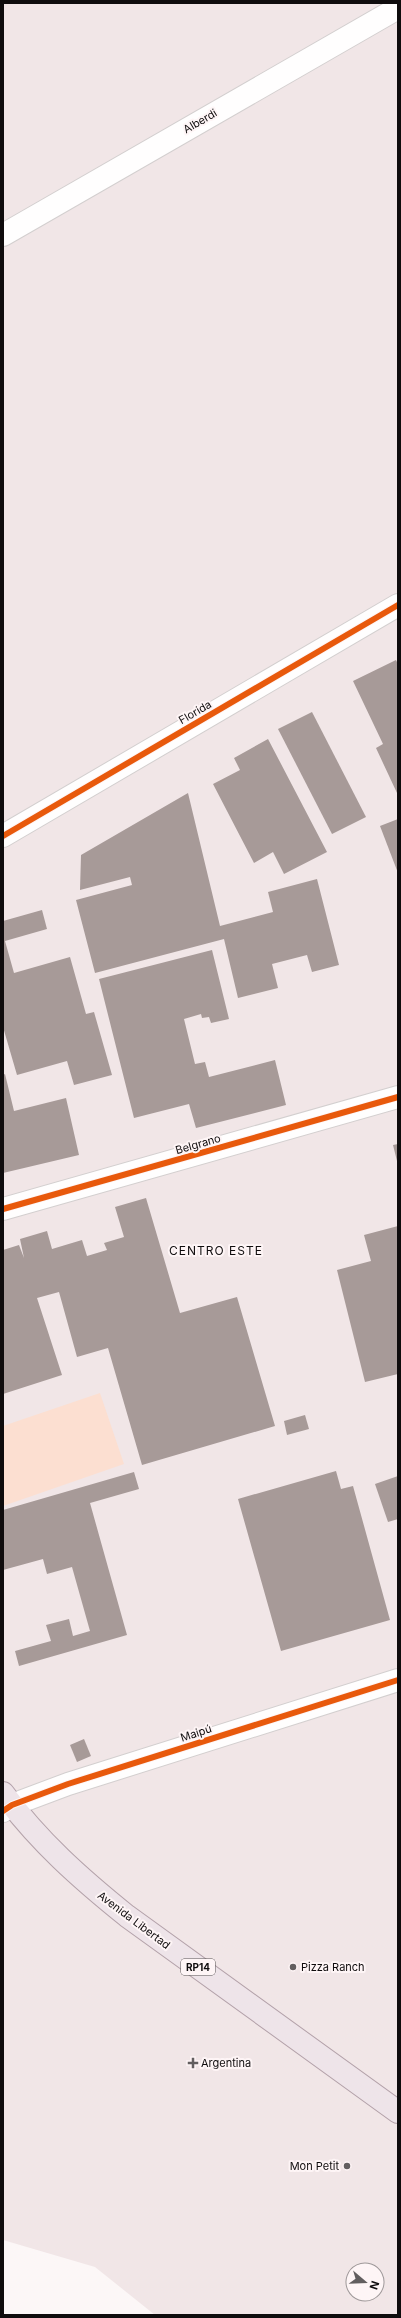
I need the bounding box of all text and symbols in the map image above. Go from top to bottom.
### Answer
street label: Alberdi [181,106,219,136]
street label: Florida [176,697,214,727]
street label: Belgrano [174,1131,223,1157]
district label: CENTRO ESTE [169,1243,263,1258]
street label: Maipú [179,1721,213,1745]
street label: Avenida Libertad [95,1888,173,1952]
road number: RP14 [181,1959,215,1975]
place label: Pizza Ranch [301,1960,365,1974]
marker: Pizza Ranch [288,1962,298,1972]
place label: Argentina [201,2056,251,2070]
marker: Argentina [188,2058,198,2068]
place label: Mon Petit [290,2159,339,2173]
marker: Mon Petit [342,2161,352,2171]
north arrow [345,2262,385,2302]
text: N [366,2279,382,2292]

